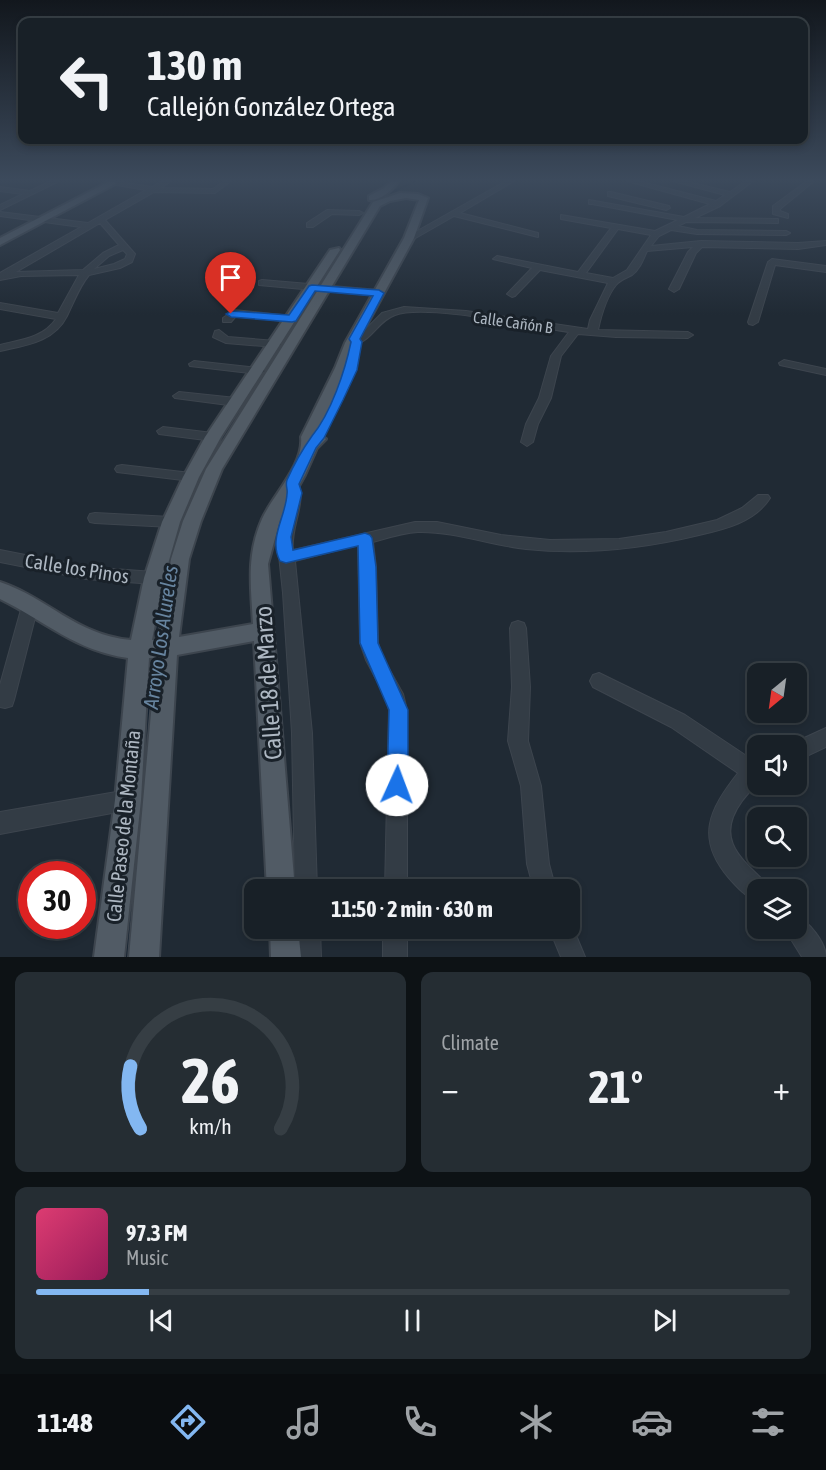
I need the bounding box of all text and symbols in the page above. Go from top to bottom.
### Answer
text: 130 m [147,41,242,89]
icon: left [48,42,126,120]
text: Callejón González Ortega [147,91,395,122]
pin [205,252,256,314]
icon: arrive [214,261,247,294]
street label: Calle Cañón B [472,308,554,337]
street label: Calle los Pinos [23,548,131,588]
water label: Arroyo Los Alureles [138,564,182,711]
street label: Calle 18 de Marzo [249,605,287,761]
north arrow [747,663,807,723]
map controls [747,663,807,939]
street label: Calle Paseo de la Montaña [101,729,145,923]
button: sound [747,735,807,795]
position arrow [365,753,429,817]
button: search [747,807,807,867]
speed limit sign: 30 [18,861,96,939]
button: layers [747,879,807,939]
text: 11:50 · 2 min · 630 m [331,896,493,922]
text: Climate [442,1031,499,1054]
text: 26 [181,1045,240,1116]
text: 21° [588,1061,643,1113]
text: − [442,1069,459,1107]
text: + [773,1069,790,1107]
text: km/h [189,1114,232,1139]
text: 97.3 FM [126,1220,188,1246]
text: Music [126,1246,168,1269]
icon: previous [145,1304,178,1337]
icon: pause [396,1304,429,1337]
icon: next [648,1304,681,1337]
icon: directions [167,1401,209,1443]
icon: music [283,1401,325,1443]
icon: phone [399,1401,441,1443]
icon: climate [515,1401,557,1443]
icon: car [631,1401,673,1443]
icon: filters [747,1401,789,1443]
text: 11:48 [37,1407,93,1438]

